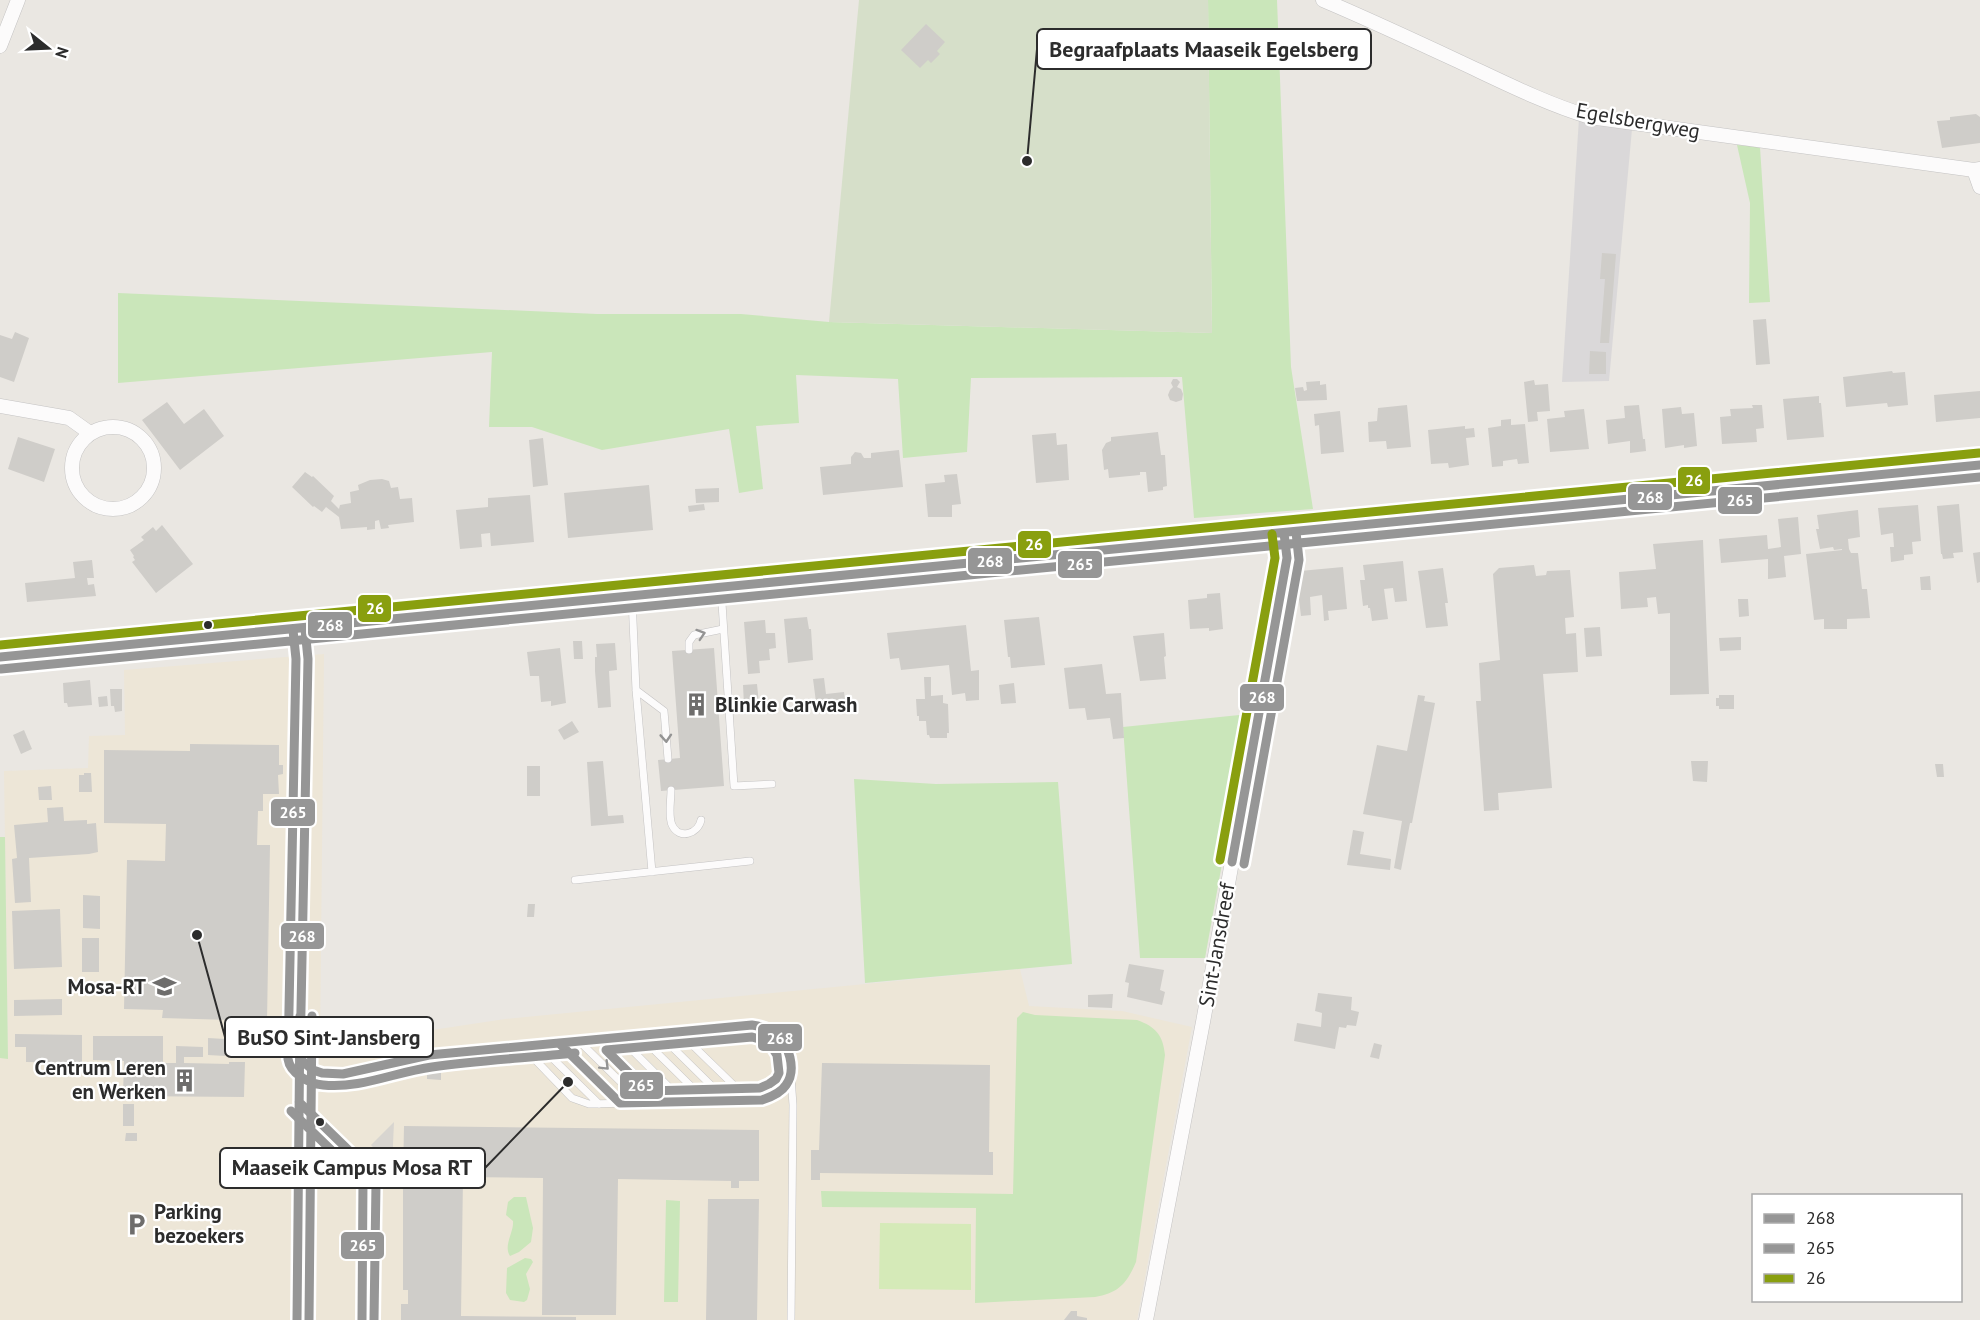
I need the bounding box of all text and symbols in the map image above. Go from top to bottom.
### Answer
north arrow [18,18,78,78]
callout: Begraafplaats Maaseik Egelsberg [1037,29,1371,69]
text: Begraafplaats Maaseik Egelsberg [1049,35,1359,63]
text: N [51,45,73,61]
street label: Egelsbergweg [1574,96,1702,145]
line badge: 26 [1677,466,1711,495]
text: 26 [1685,470,1703,490]
line badge: 268 [1627,483,1673,511]
line badge: 265 [1717,486,1763,515]
text: 268 [1636,487,1664,507]
text: 265 [1726,490,1754,510]
line badge: 26 [1017,530,1052,559]
text: 26 [1025,534,1043,554]
line badge: 268 [967,547,1013,575]
line badge: 265 [1057,550,1103,579]
text: 268 [976,551,1004,571]
text: 265 [1066,554,1094,574]
line badge: 26 [357,594,392,623]
text: 26 [366,598,384,618]
line badge: 268 [307,611,353,639]
text: 268 [316,615,344,635]
unlabelled marker [202,619,214,631]
one-way arrow [695,629,706,642]
line badge: 268 [1239,683,1285,712]
text: 268 [1248,687,1276,707]
place label: Blinkie Carwash [715,691,858,718]
building icon: Blinkie Carwash [684,692,710,718]
one-way arrow [659,733,672,743]
line badge: 265 [270,798,316,827]
text: 265 [279,802,307,822]
street label: Sint-Jansdreef [1192,880,1241,1009]
line badge: 268 [280,922,325,950]
text: 268 [288,926,316,946]
place label: Mosa-RT [68,973,146,1000]
school or university icon: Mosa-RT [151,974,177,1000]
callout: BuSO Sint-Jansberg [225,1017,433,1057]
text: BuSO Sint-Jansberg [237,1023,421,1051]
line badge: 268 [757,1023,803,1052]
text: 268 [766,1028,794,1048]
place label: Centrum Leren en Werken [34,1054,166,1105]
one-way arrow [597,1059,608,1070]
building icon: Centrum Leren en Werken [171,1067,197,1093]
line badge: 265 [619,1071,664,1100]
text: 265 [627,1075,655,1095]
unlabelled marker [314,1116,326,1128]
callout: Maaseik Campus Mosa RT [220,1148,485,1188]
text: Maaseik Campus Mosa RT [232,1153,473,1181]
legend [1752,1194,1962,1302]
place label: Parking bezoekers [154,1198,244,1249]
text: 268 [1806,1206,1835,1229]
parking icon: Parking bezoekers [123,1211,149,1237]
line badge: 265 [340,1231,385,1260]
text: 265 [349,1235,377,1255]
text: 265 [1806,1236,1835,1259]
text: 26 [1806,1266,1826,1289]

